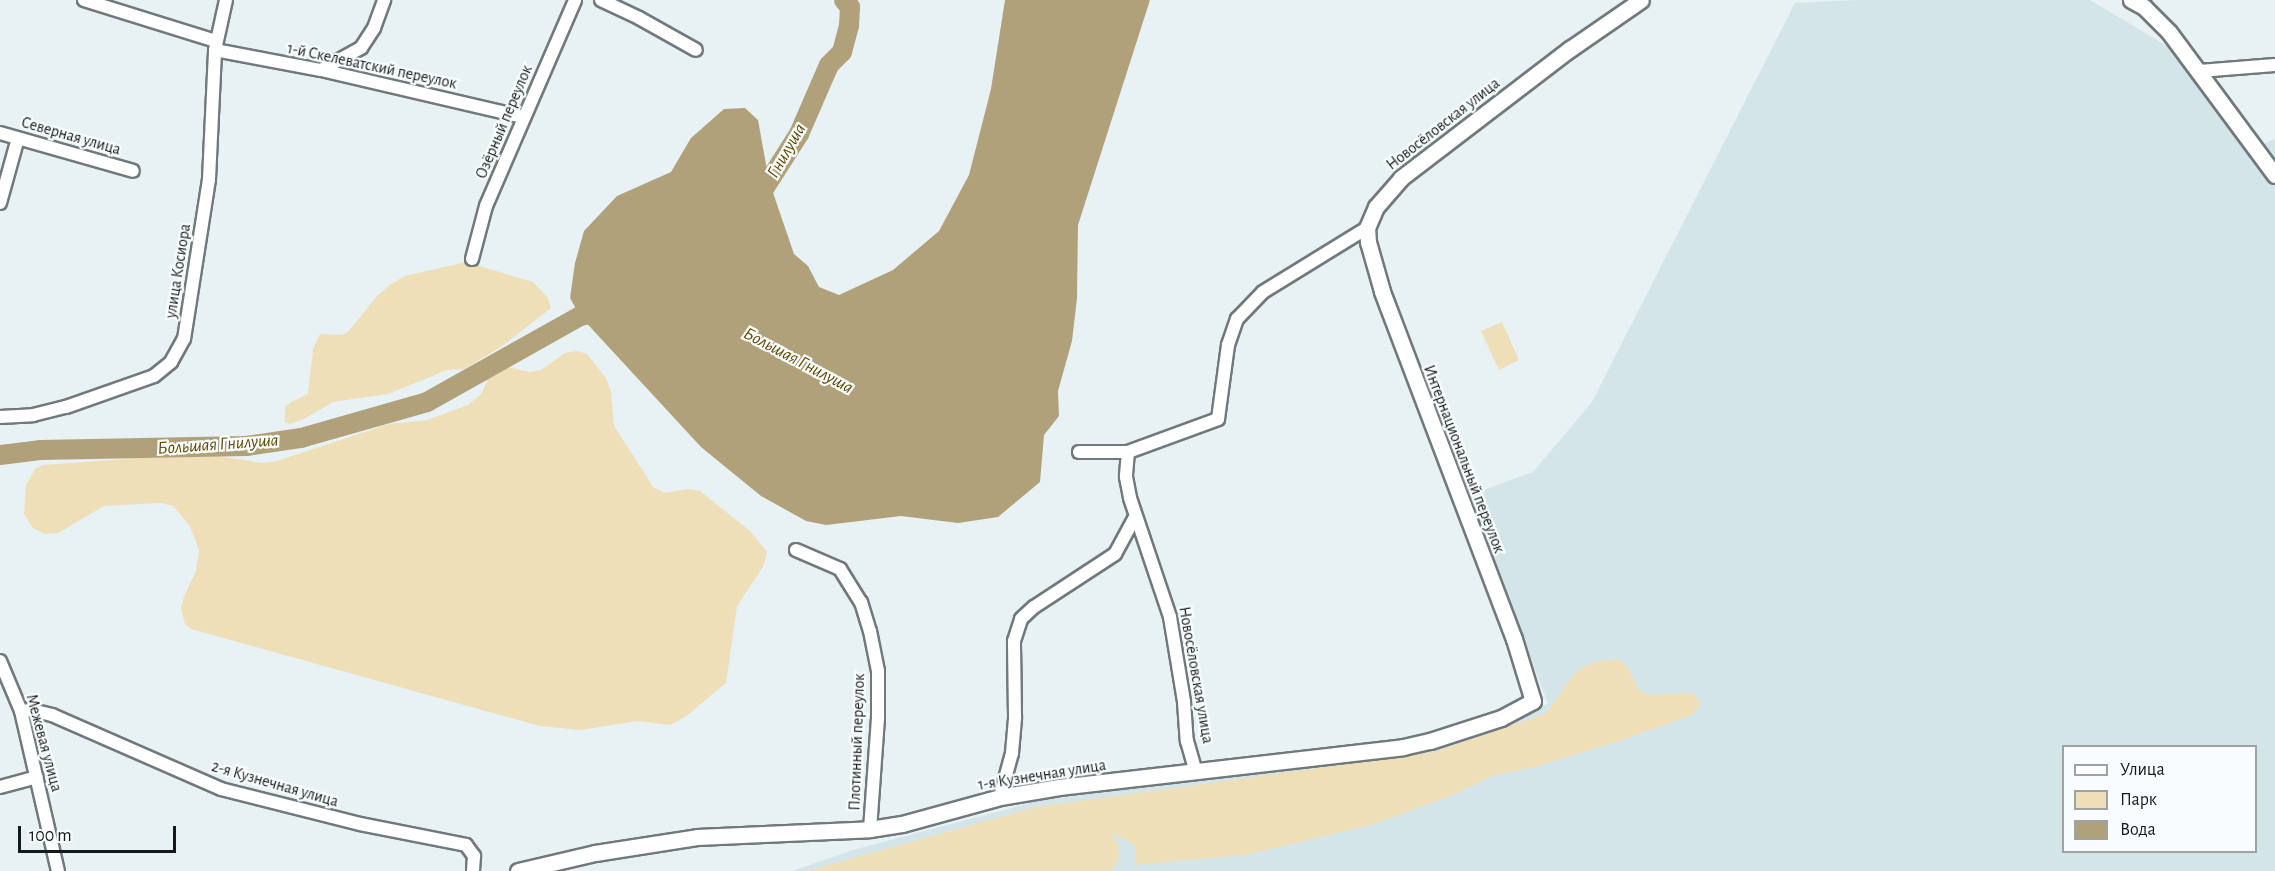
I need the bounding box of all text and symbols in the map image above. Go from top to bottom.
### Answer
street label: 1-й Скелеватский переулок [286,39,458,93]
street label: Озёрный переулок [471,62,537,182]
street label: Новосёловская улица [1382,74,1504,174]
street label: Северная улица [19,113,123,159]
water label: Гнилуша [763,120,811,182]
street label: улица Косиора [161,222,195,320]
water label: Большая Гнилуша [739,323,857,399]
street label: Интернациональный переулок [1419,362,1509,556]
water label: Большая Гнилуша [157,430,279,460]
street label: Новосёловская улица [1174,605,1218,745]
street label: Плотинный переулок [845,673,869,811]
street label: Межевая улица [22,692,66,794]
legend [2062,745,2257,853]
street label: 1-я Кузнечная улица [977,755,1107,795]
street label: 2-я Кузнечная улица [209,757,341,811]
text: Улица [2120,761,2165,779]
text: Парк [2120,791,2157,809]
scale bar [21,814,178,852]
text: Вода [2120,821,2156,839]
text: 100 m [29,827,72,845]

